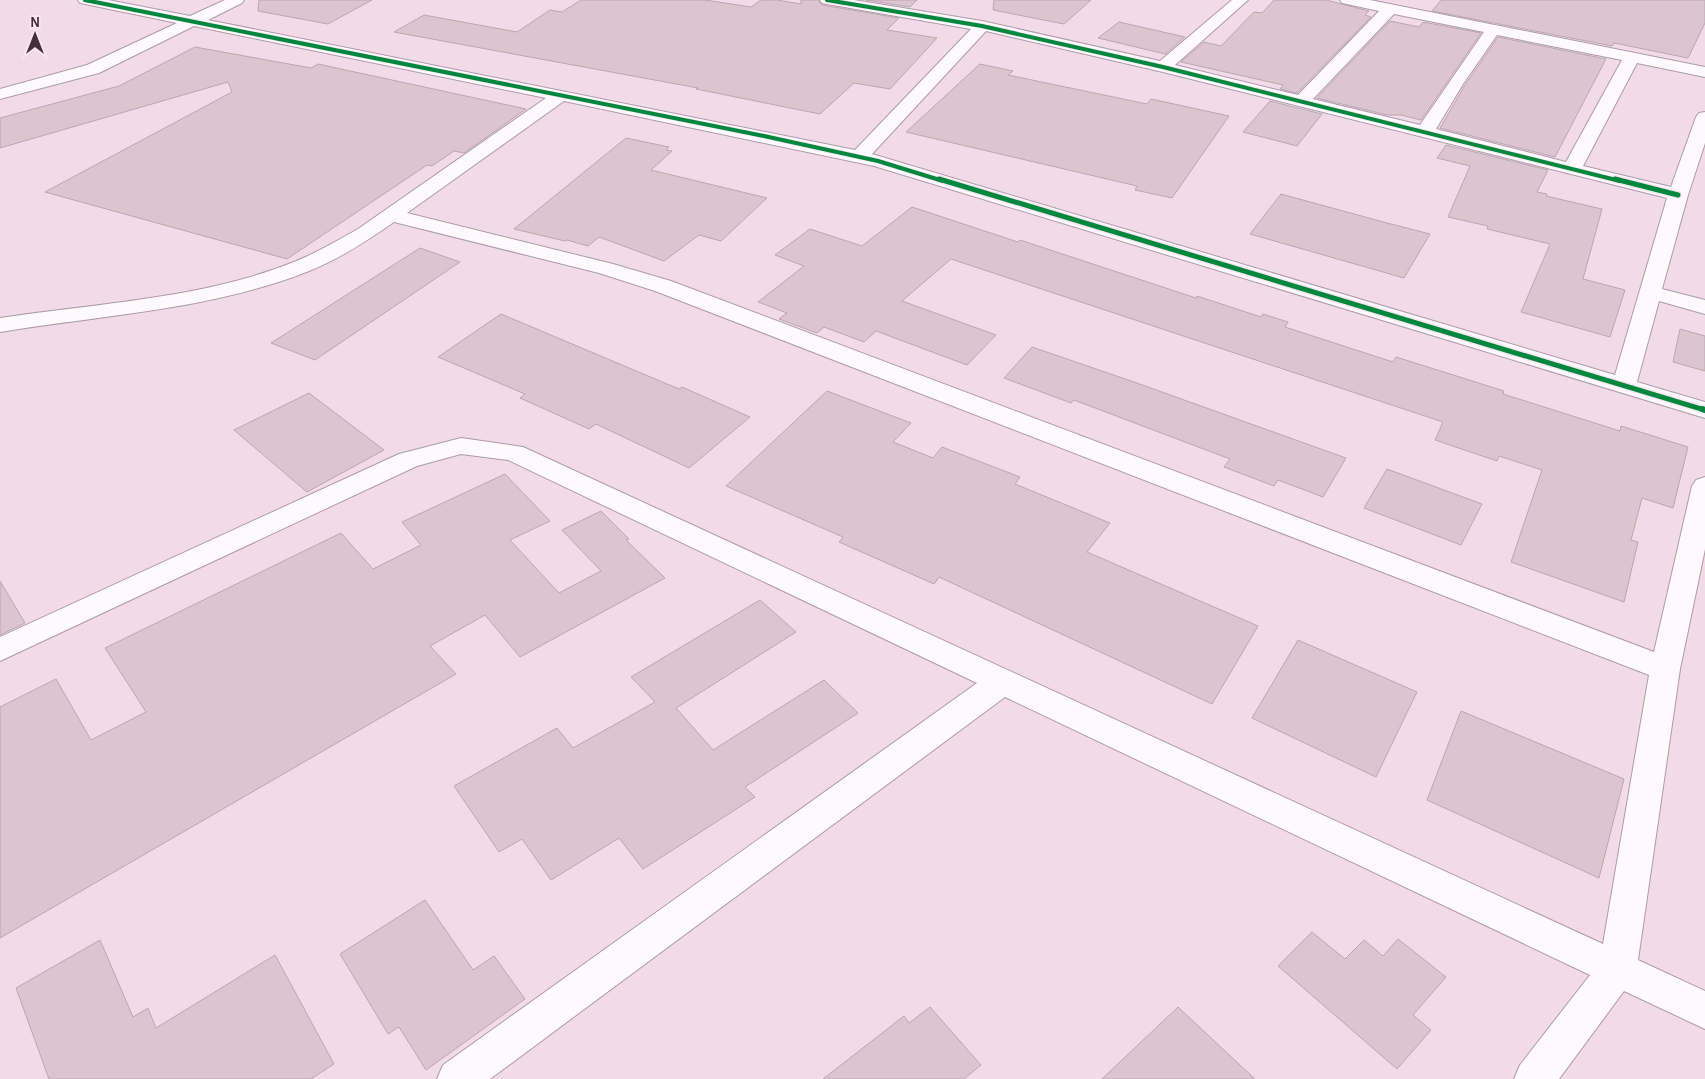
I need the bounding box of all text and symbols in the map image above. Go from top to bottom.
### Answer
north arrow [10,10,60,60]
text: N [30,16,40,30]

